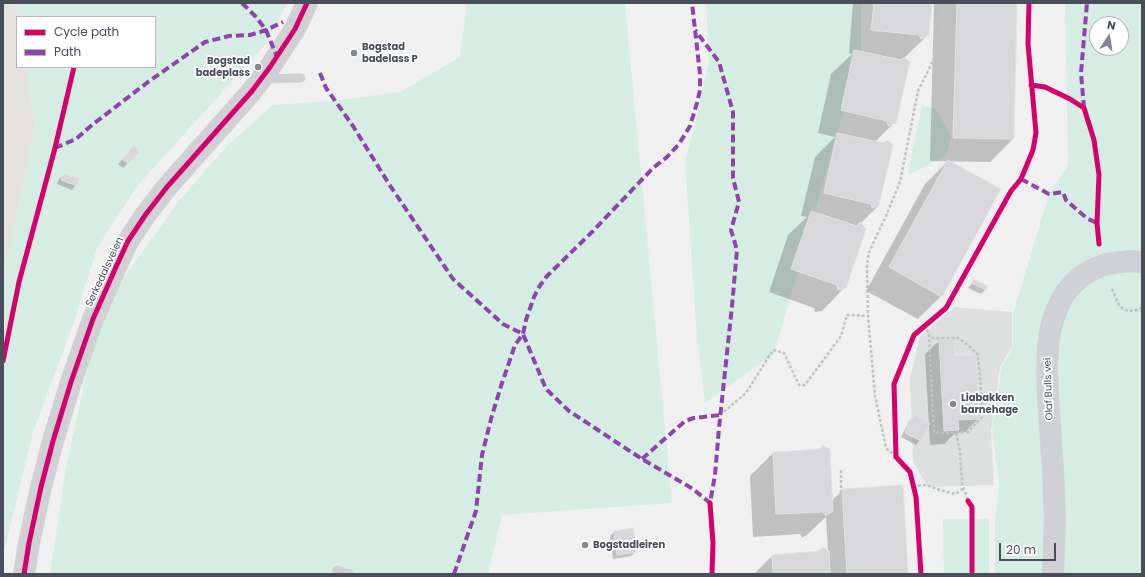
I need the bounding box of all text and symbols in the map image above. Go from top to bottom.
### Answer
legend [16,16,156,68]
north arrow [1089,16,1129,56]
text: N [1106,17,1117,34]
text: Cycle path [54,23,119,40]
place label: Bogstad badelass P [362,41,418,64]
text: Path [54,43,81,60]
marker: Bogstad badelass P [349,48,359,58]
place label: Bogstad badeplass [196,55,250,78]
marker: Bogstad badeplass [253,62,263,72]
street label: Sørkedalsveien [84,235,126,309]
street label: Olaf Bulls vei [1042,357,1056,421]
place label: Liabakken barnehage [961,392,1018,416]
marker: Liabakken barnehage [948,399,958,409]
scale bar [1001,535,1058,561]
place label: Bogstadleiren [593,539,665,551]
marker: Bogstadleiren [580,540,590,550]
text: 20 m [1006,541,1036,558]

